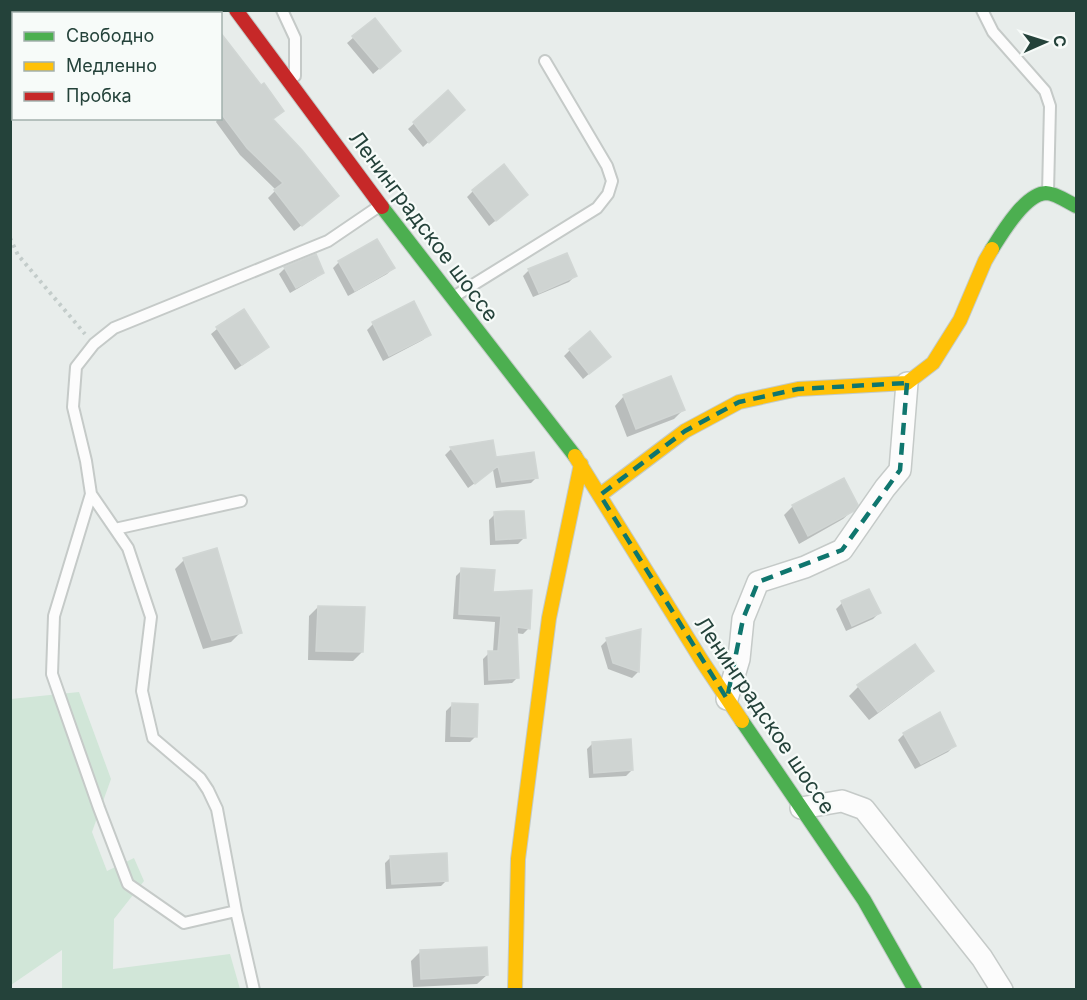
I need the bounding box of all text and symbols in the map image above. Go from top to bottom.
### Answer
legend [12,12,222,120]
north arrow [1015,12,1075,72]
text: Свободно [66,25,154,46]
text: С [1050,35,1070,48]
text: Медленно [66,55,157,76]
text: Пробка [66,85,132,106]
street label: Ленинградское шоссе [344,126,504,326]
street label: Ленинградское шоссе [690,612,840,818]

